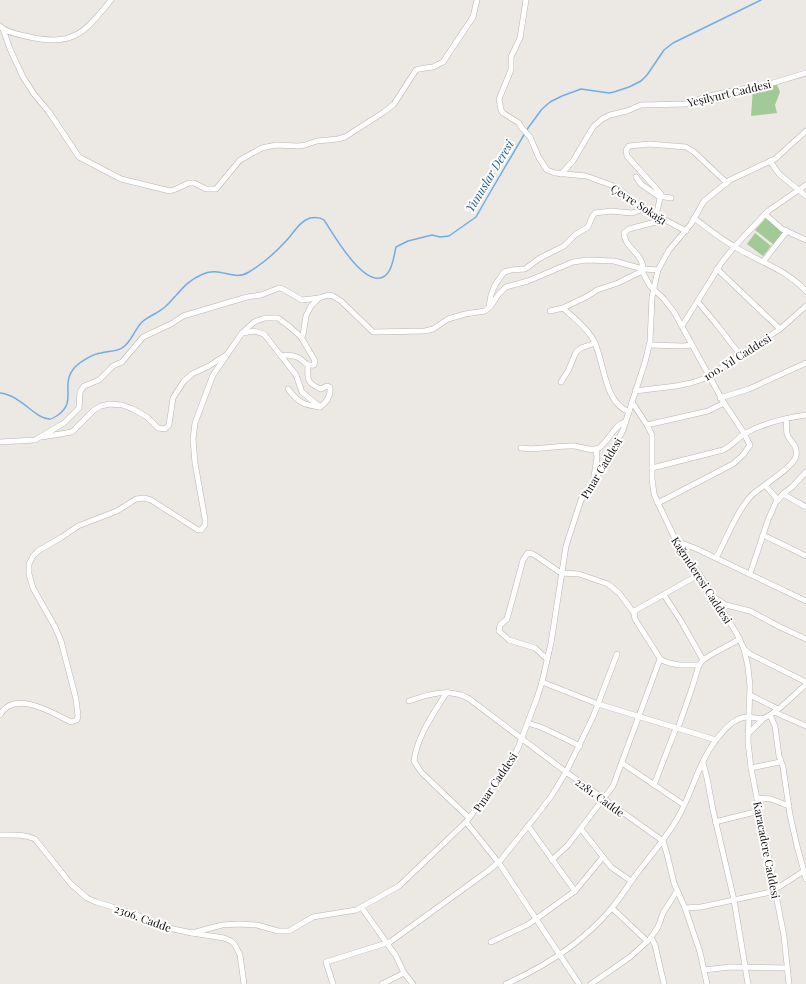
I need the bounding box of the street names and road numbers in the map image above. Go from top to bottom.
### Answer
street label: Yeşilyurt Caddesi [685,76,772,110]
street label: Çevre Sokağı [608,180,670,228]
street label: 100. Yıl Caddesi [700,330,774,384]
street label: Pınar Caddesi [577,435,625,501]
street label: Kağnıderesi Caddesi [668,534,736,626]
street label: Pınar Caddesi [470,749,520,815]
street label: 2281. Cadde [572,774,628,820]
street label: Karacadere Caddesi [750,800,784,900]
street label: 2306. Cadde [113,901,174,935]

